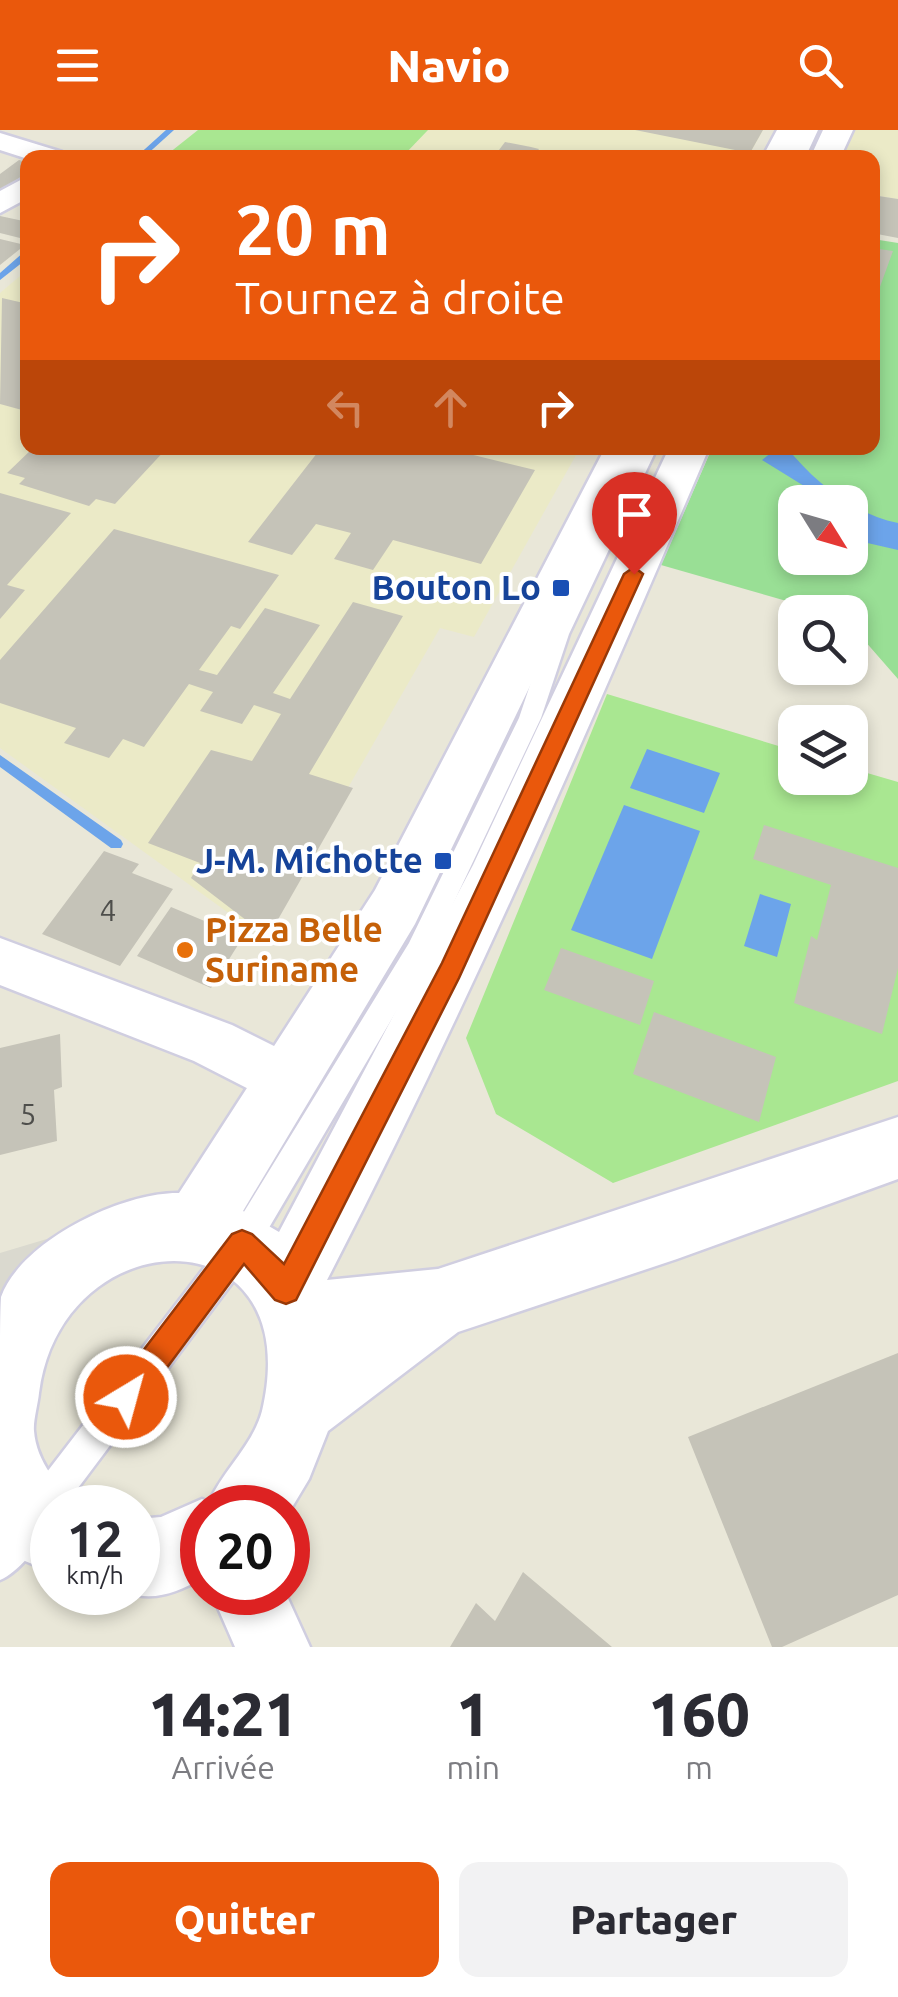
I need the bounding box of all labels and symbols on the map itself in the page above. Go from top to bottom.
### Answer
pin [592,472,677,575]
north arrow [778,485,868,575]
place label: Bouton Lo [372,567,541,607]
marker: Bouton Lo [550,577,572,599]
place label: J-M. Michotte [196,840,423,880]
marker: J-M. Michotte [432,850,454,872]
house number: 4 [100,893,116,927]
place label: Pizza Belle Suriname [205,909,383,989]
marker: Pizza Belle Suriname [174,939,196,961]
house number: 5 [20,1097,36,1131]
position arrow [74,1345,178,1449]
speed limit sign: 20 [180,1485,310,1615]

